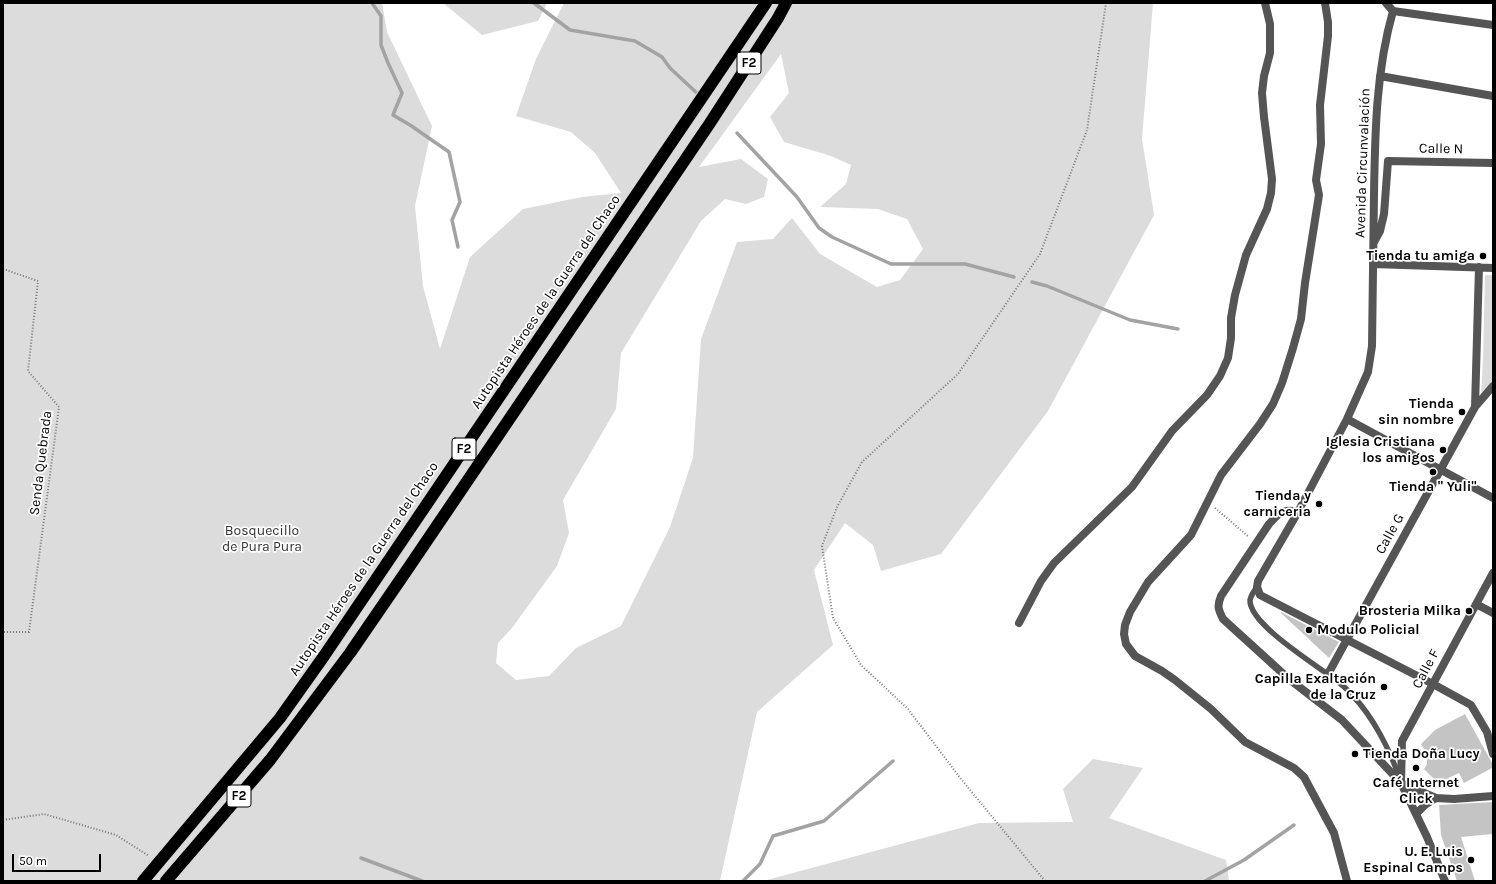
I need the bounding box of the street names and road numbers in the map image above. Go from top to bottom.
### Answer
road number: F2 [737,52,761,74]
street label: Avenida Circunvalación [1352,88,1374,238]
street label: Calle N [1419,140,1463,158]
street label: Autopista Héroes de la Guerra del Chaco [468,192,624,412]
street label: Senda Quebrada [26,410,56,516]
road number: F2 [452,438,476,460]
street label: Autopista Héroes de la Guerra del Chaco [286,459,442,679]
street label: Calle G [1372,511,1408,557]
street label: Calle F [1409,647,1443,691]
road number: F2 [227,785,251,807]

